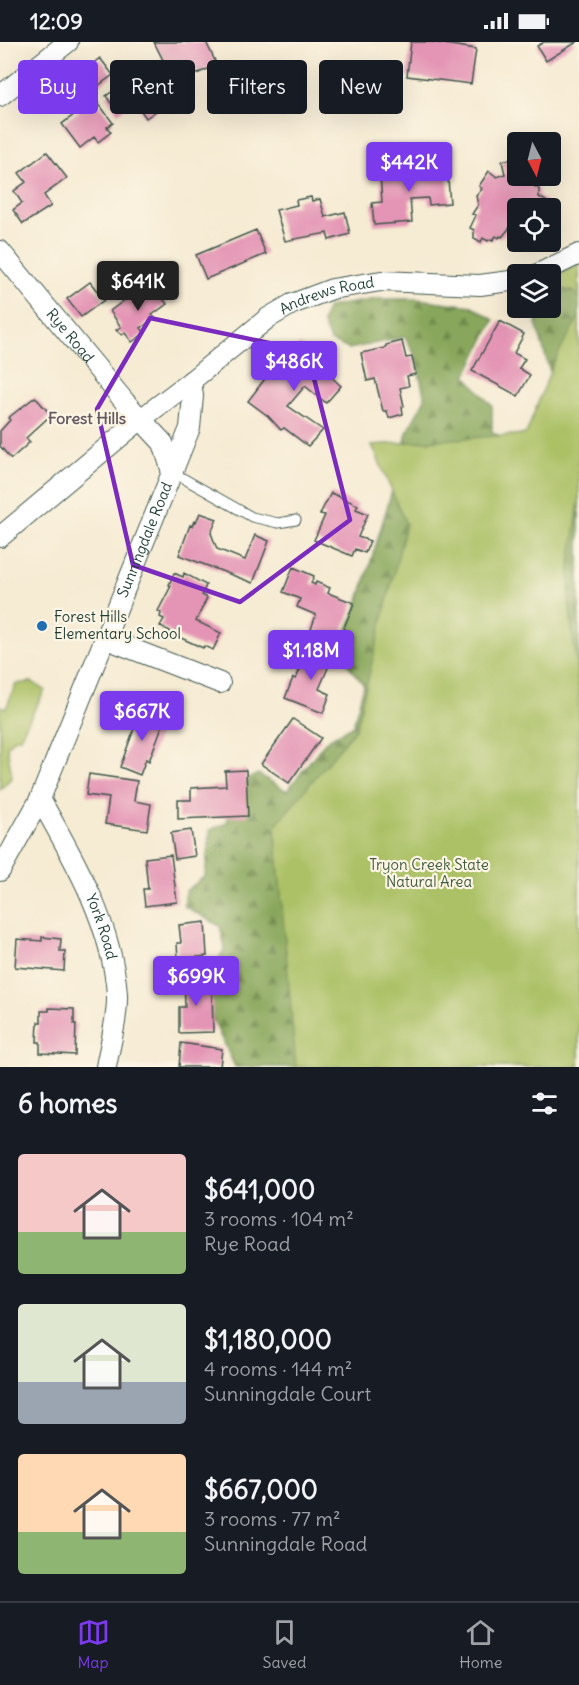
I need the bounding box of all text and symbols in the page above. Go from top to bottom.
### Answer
text: 12:09 [30,7,83,35]
chip: Buy [18,60,98,114]
chip: Rent [110,60,195,114]
chip: Filters [207,60,307,114]
chip: New [319,60,403,114]
north arrow [507,132,561,186]
map controls [507,132,561,318]
pin: $442K [367,142,451,193]
text: $442K [380,149,438,174]
button: locate [507,198,561,252]
pin: $641K [96,261,180,312]
button: layers [507,264,561,318]
text: $641K [111,268,165,293]
street label: Andrews Road [276,272,376,318]
street label: Rye Road [43,304,99,367]
pin: $486K [252,341,336,392]
text: $486K [265,348,323,373]
district label: Forest Hills [48,408,126,428]
street label: Sunningdale Road [113,479,176,600]
place label: Forest Hills Elementary School [54,607,181,643]
marker: Forest Hills Elementary School [35,619,49,633]
pin: $1.18M [262,630,360,681]
text: $1.18M [282,637,340,662]
pin: $667K [100,691,184,742]
text: $667K [114,698,170,723]
park label: Tryon Creek State Natural Area [369,855,489,891]
street label: York Road [82,891,122,961]
pin: $699K [154,956,238,1007]
text: $699K [167,963,225,988]
text: 6 homes [18,1087,117,1120]
icon: filters [528,1087,561,1120]
text: $641,000 [204,1173,315,1206]
icon: home [66,1178,138,1250]
text: 3 rooms · 104 m² [204,1206,354,1231]
text: Rye Road [204,1231,290,1256]
text: $1,180,000 [204,1323,332,1356]
icon: home [66,1328,138,1400]
text: 4 rooms · 144 m² [204,1356,352,1381]
text: Sunningdale Court [204,1381,371,1406]
text: $667,000 [204,1473,318,1506]
icon: home [66,1478,138,1550]
text: 3 rooms · 77 m² [204,1506,341,1531]
text: Sunningdale Road [204,1531,367,1556]
tab: Map [77,1616,110,1672]
tab: Saved [263,1616,306,1672]
tab: Home [459,1616,502,1672]

